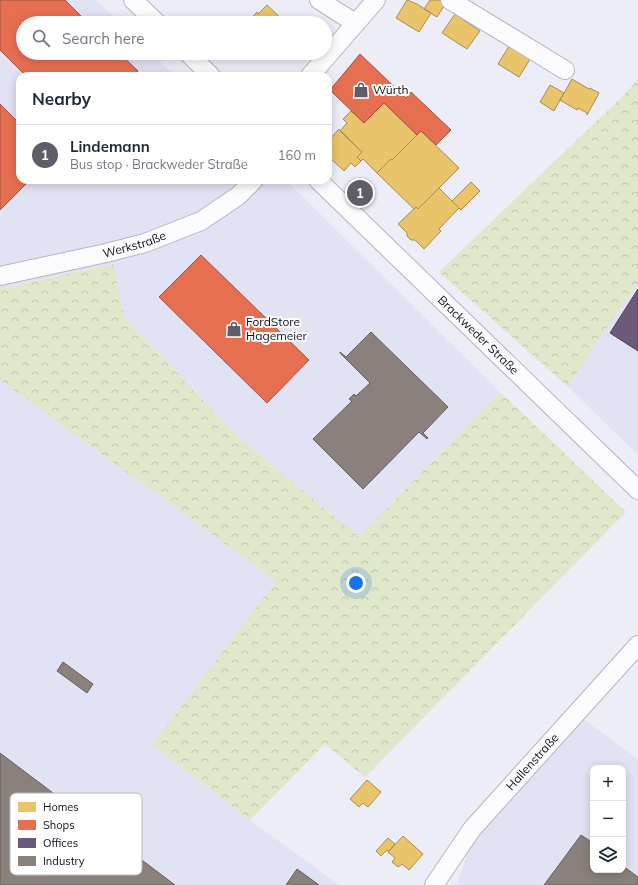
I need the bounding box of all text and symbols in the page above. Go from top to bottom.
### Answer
search box [16,16,332,60]
icon: search [30,27,52,49]
text: Search here [62,29,144,48]
shop icon: Würth [352,81,370,99]
place label: Würth [373,82,409,97]
text: Nearby [32,88,91,109]
text: Lindemann [70,137,150,156]
text: 1 [41,147,49,163]
text: 160 m [278,147,316,163]
text: Bus stop · Brackweder Straße [70,156,248,172]
pin: 1 [347,178,373,208]
street label: Werkstraße [101,228,168,261]
street label: Brackweder Straße [435,292,522,377]
place label: FordStore Hagemeier [246,314,308,343]
shop icon: FordStore Hagemeier [225,320,243,338]
your location [346,573,366,593]
street label: Hallenstraße [503,730,562,793]
map controls [590,765,626,873]
button: + [590,765,626,801]
legend [10,793,142,875]
text: Homes [43,800,79,814]
button: − [590,801,626,837]
text: Shops [43,818,75,832]
text: Offices [43,836,78,850]
button: layers [590,837,626,873]
text: Industry [43,854,85,868]

